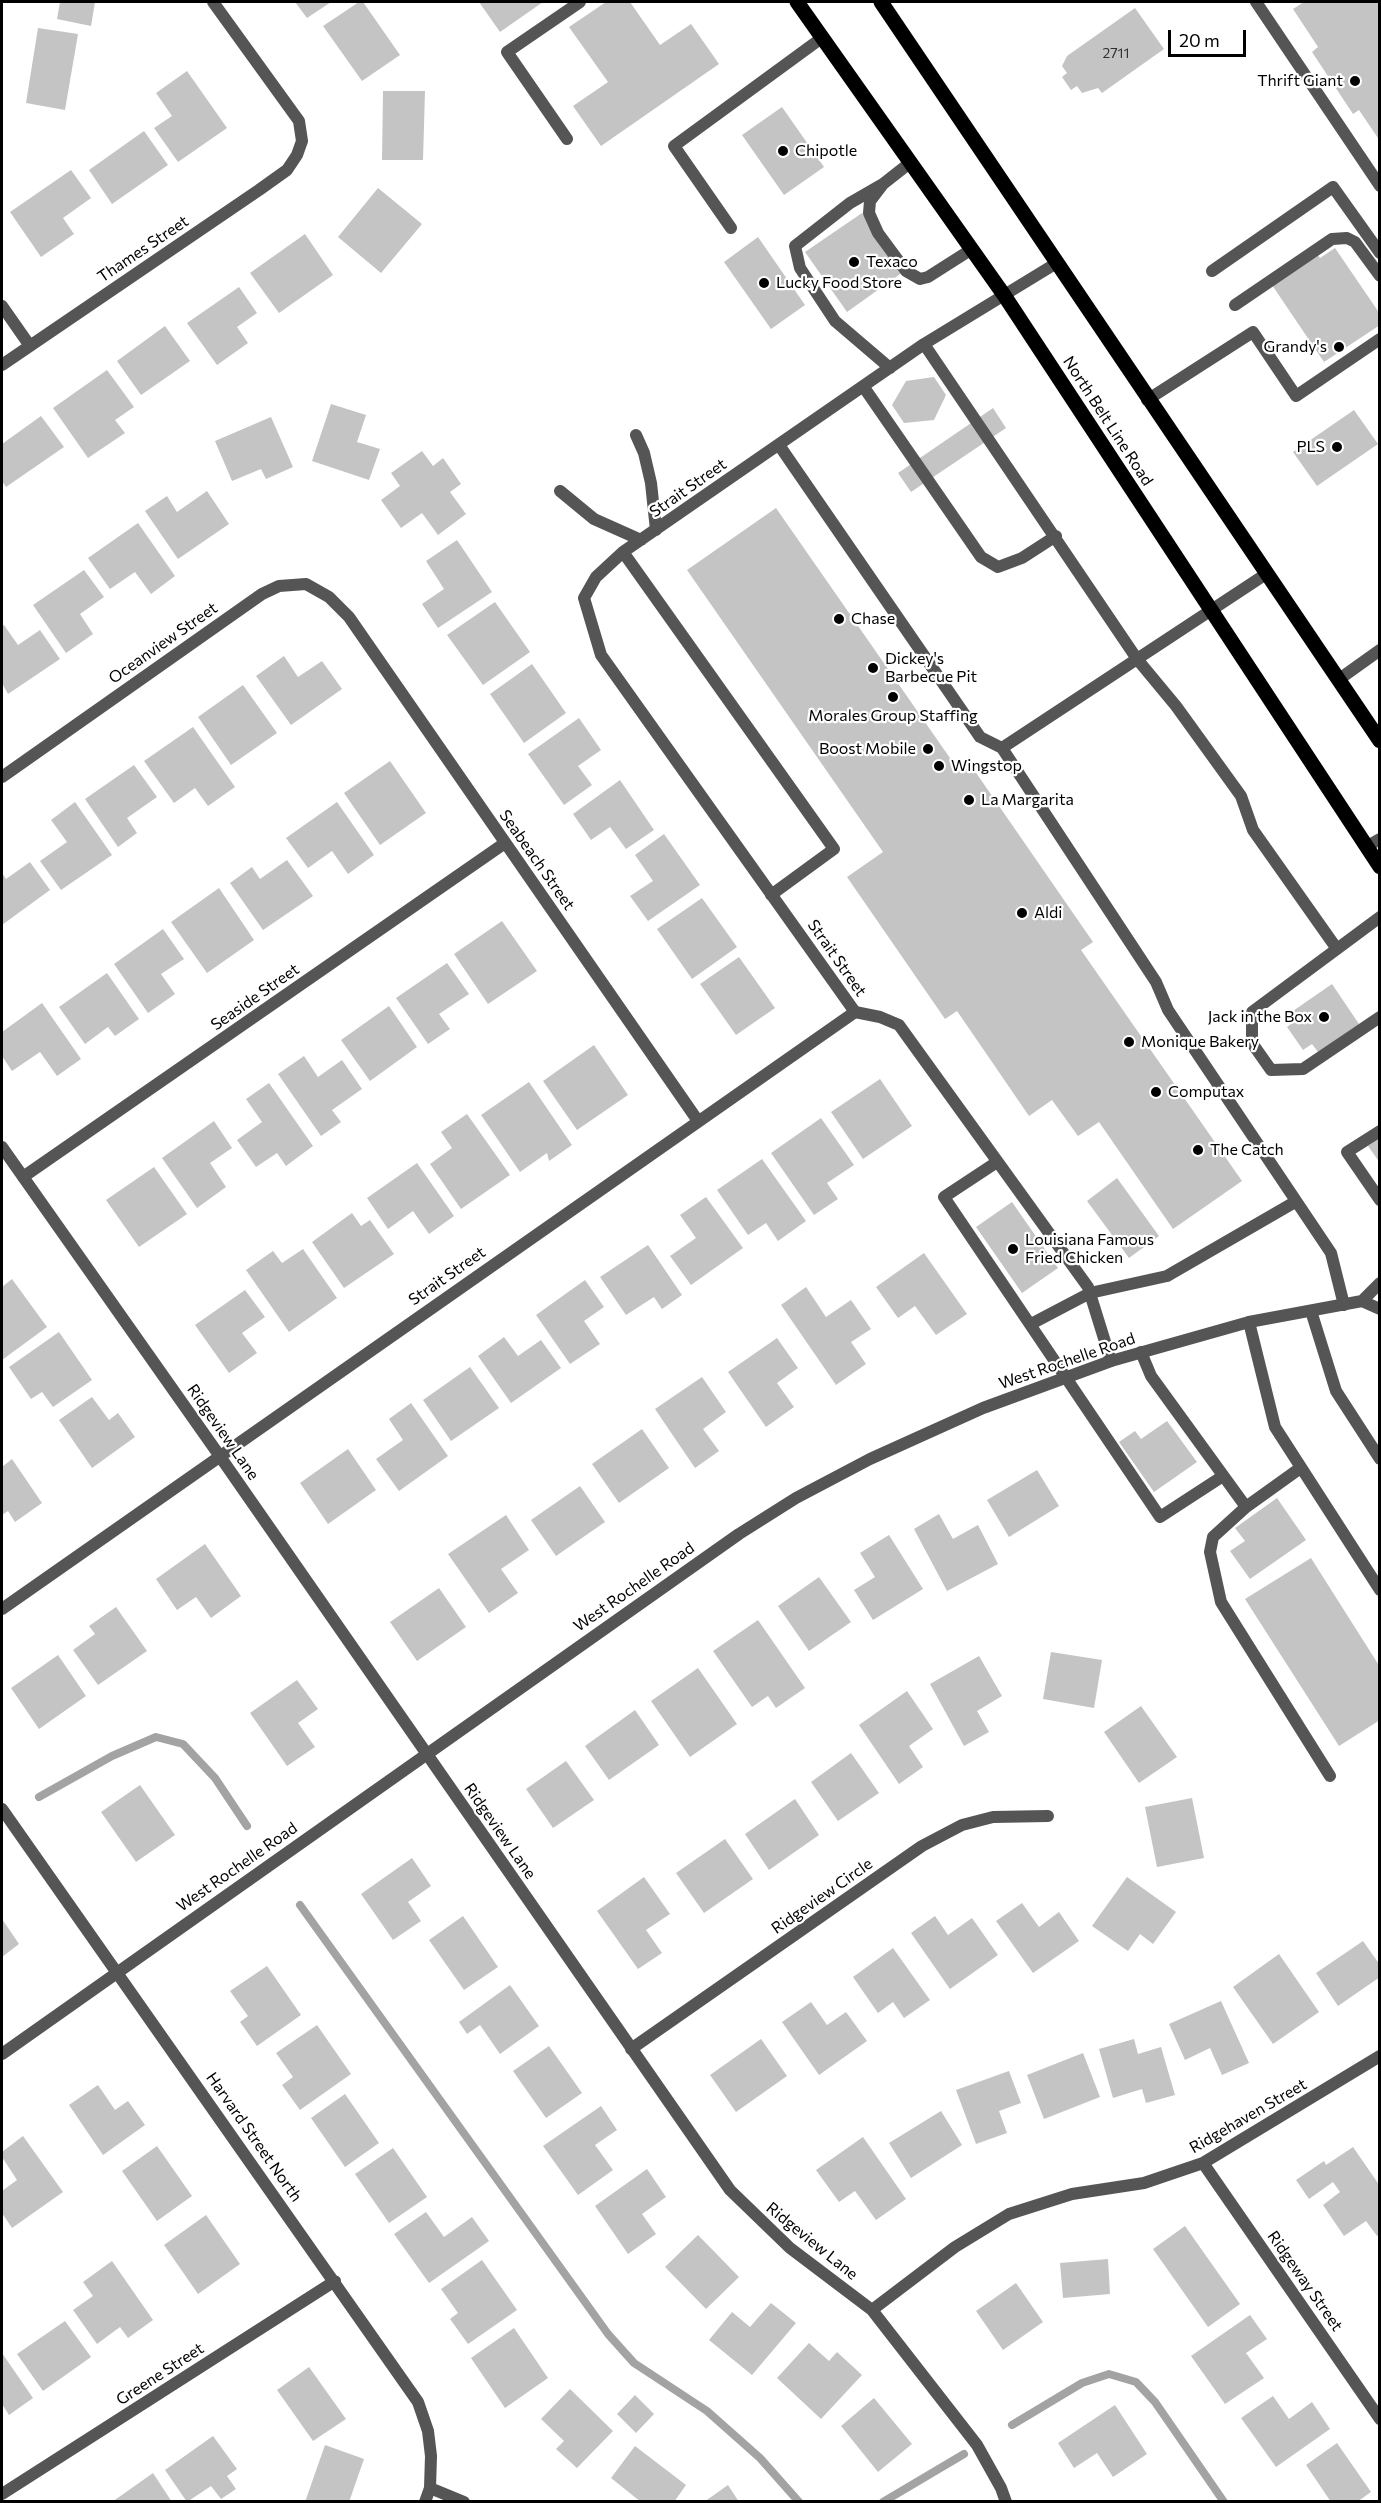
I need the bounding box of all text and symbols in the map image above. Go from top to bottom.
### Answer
scale bar [1171,18,1249,56]
text: 20 m [1179,29,1220,51]
house number: 2711 [1102,45,1130,61]
place label: Thrift Giant [1257,71,1343,91]
marker: Thrift Giant [1348,74,1362,88]
place label: Chipotle [795,141,857,161]
marker: Chipotle [776,144,790,158]
street label: Thames Street [94,211,192,287]
place label: Texaco [866,252,918,272]
marker: Texaco [847,255,861,269]
place label: Lucky Food Store [776,273,902,293]
marker: Lucky Food Store [757,276,771,290]
place label: Grandy's [1263,337,1327,357]
marker: Grandy's [1332,340,1346,354]
street label: North Belt Line Road [1059,353,1157,489]
place label: PLS [1296,437,1325,457]
marker: PLS [1330,440,1344,454]
street label: Strait Street [646,455,730,521]
street label: Oceanview Street [105,598,221,688]
place label: Chase [851,609,895,629]
marker: Chase [832,612,846,626]
place label: Dickey's Barbecue Pit [885,649,977,687]
marker: Dickey's Barbecue Pit [866,661,880,675]
marker: Morales Group Staffing [886,690,900,704]
place label: Morales Group Staffing [808,706,978,726]
place label: Boost Mobile [819,739,916,759]
marker: Boost Mobile [921,742,935,756]
place label: Wingstop [951,756,1022,776]
marker: Wingstop [932,759,946,773]
place label: La Margarita [981,790,1074,810]
marker: La Margarita [962,793,976,807]
street label: Seabeach Street [495,806,579,914]
place label: Aldi [1034,903,1062,923]
marker: Aldi [1015,906,1029,920]
street label: Strait Street [804,916,870,1000]
street label: Seaside Street [207,959,303,1035]
place label: Jack in the Box [1208,1007,1312,1027]
marker: Jack in the Box [1317,1010,1331,1024]
place label: Monique Bakery [1141,1032,1259,1052]
marker: Monique Bakery [1122,1035,1136,1049]
place label: Computax [1168,1082,1244,1102]
marker: Computax [1149,1085,1163,1099]
place label: The Catch [1210,1140,1284,1160]
marker: The Catch [1191,1143,1205,1157]
place label: Louisiana Famous Fried Chicken [1025,1230,1154,1268]
marker: Louisiana Famous Fried Chicken [1006,1242,1020,1256]
street label: Strait Street [405,1243,489,1309]
street label: West Rochelle Road [996,1329,1138,1393]
street label: Ridgeview Lane [183,1380,263,1484]
street label: West Rochelle Road [570,1538,698,1636]
street label: Ridgeview Lane [460,1779,540,1883]
street label: West Rochelle Road [173,1818,301,1916]
street label: Ridgeview Circle [768,1854,876,1938]
street label: Harvard Street North [202,2069,306,2205]
street label: Ridgehaven Street [1186,2075,1310,2157]
street label: Ridgeview Lane [762,2198,862,2284]
street label: Ridgeway Street [1263,2227,1347,2335]
street label: Greene Street [113,2339,207,2409]

